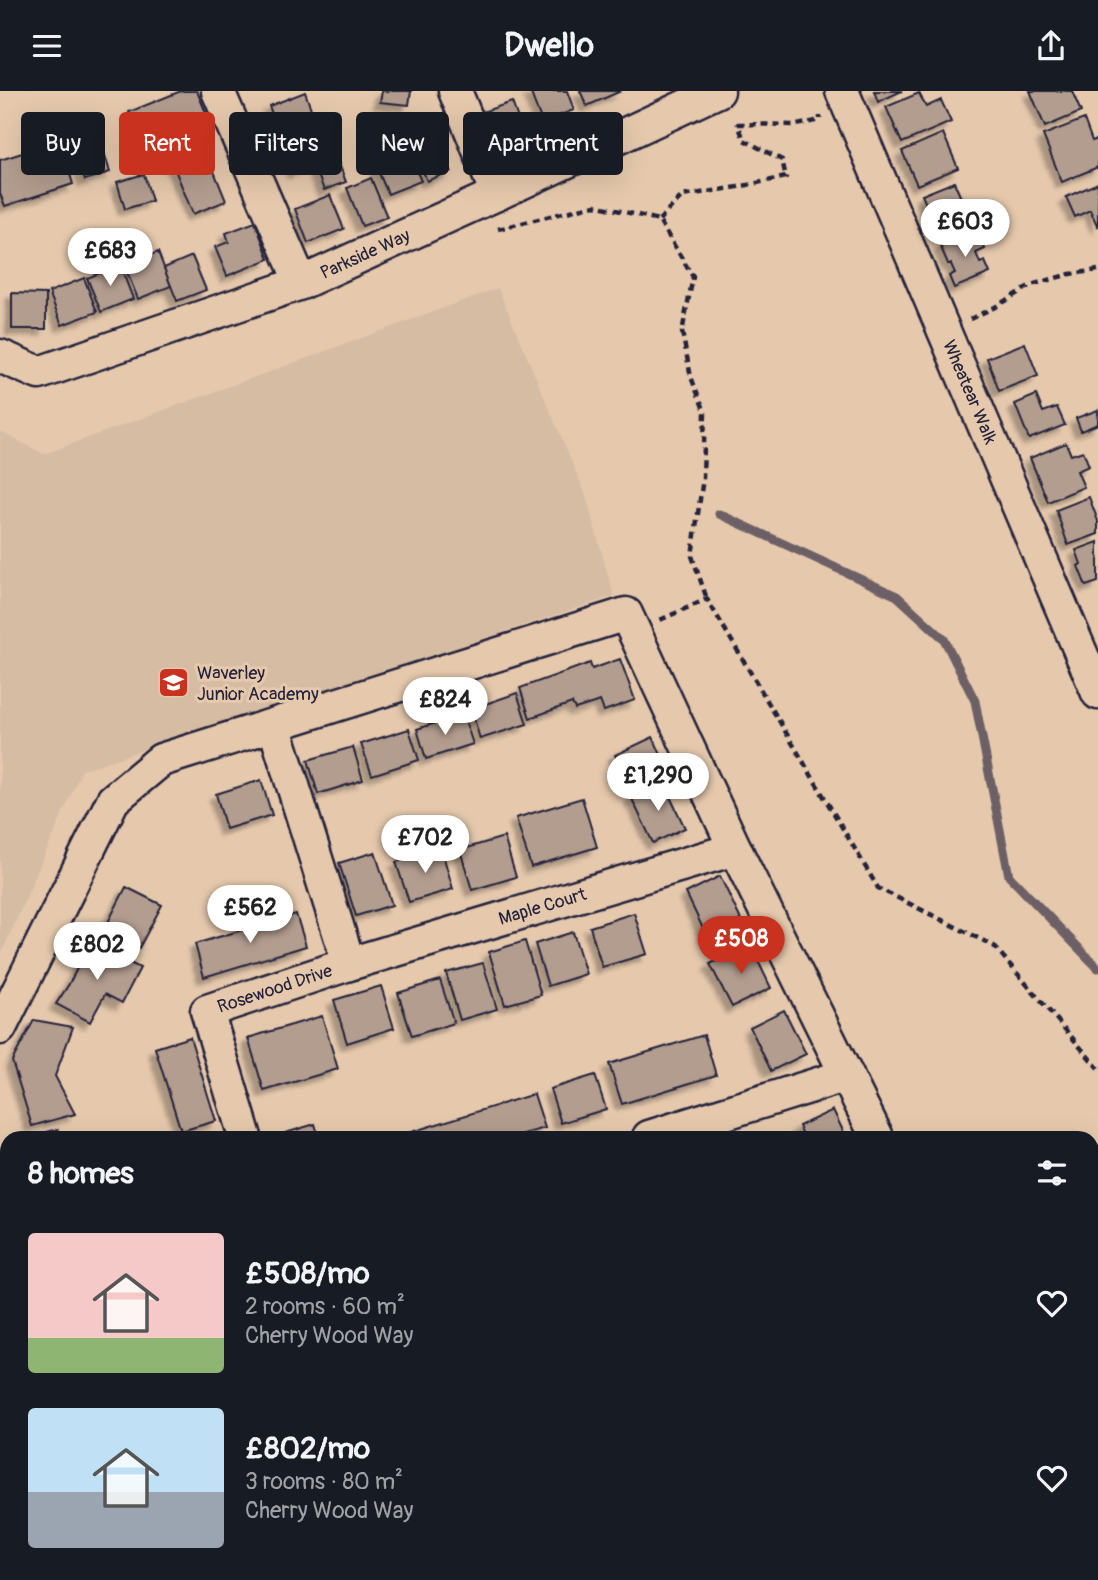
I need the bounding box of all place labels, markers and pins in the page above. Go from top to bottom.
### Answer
pin: £603 [924,199,1006,259]
pin: £683 [69,229,151,288]
place label: Waverley Junior Academy [197,662,319,706]
school or university icon: Waverley Junior Academy [157,666,191,700]
pin: £824 [404,677,486,737]
pin: £1,290 [601,753,715,813]
pin: £702 [384,815,466,875]
pin: £562 [209,885,291,945]
pin: £508 [700,917,782,976]
pin: £802 [56,923,138,982]

